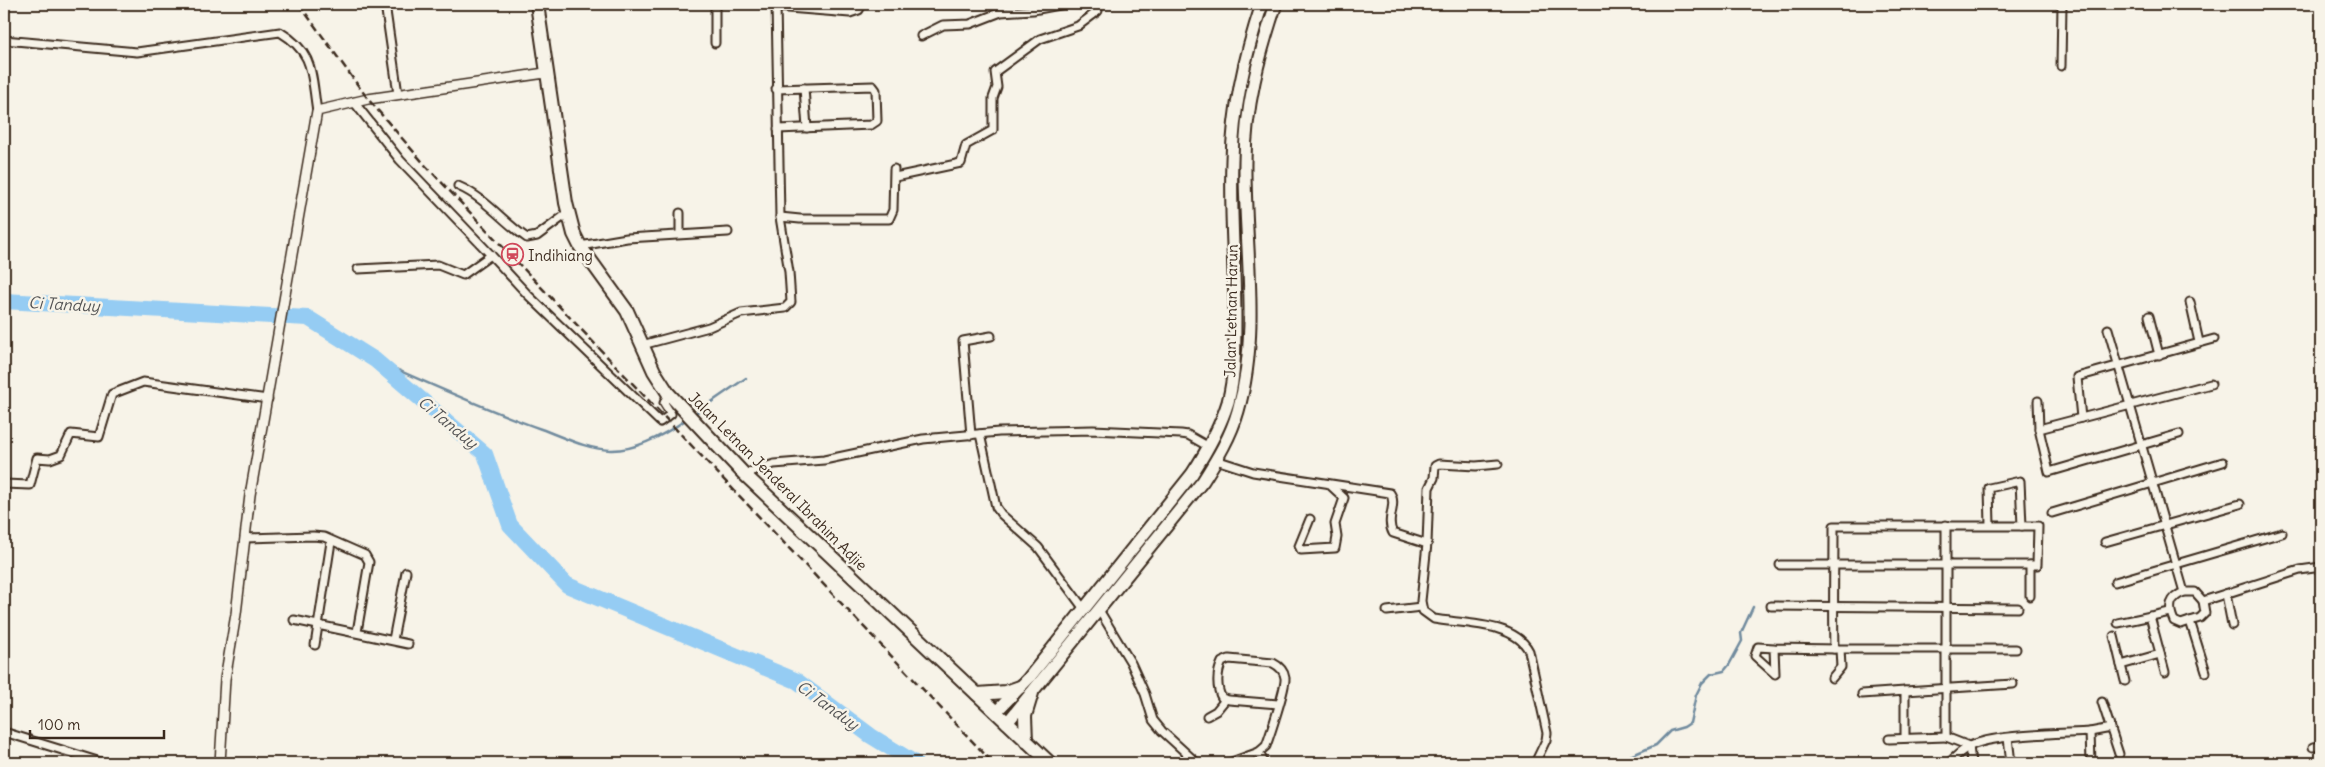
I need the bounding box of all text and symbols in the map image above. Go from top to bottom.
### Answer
station icon: Indihiang [500,243,524,267]
street label: Jalan Letnan Harun [1220,244,1242,378]
place label: Indihiang [528,246,593,265]
water label: Ci Tanduy [28,292,102,316]
street label: Jalan Letnan Jenderal Ibrahim Adjie [685,388,871,574]
water label: Ci Tanduy [414,391,483,454]
water label: Ci Tanduy [793,676,864,735]
scale bar [30,707,164,739]
text: 100 m [38,715,80,734]

